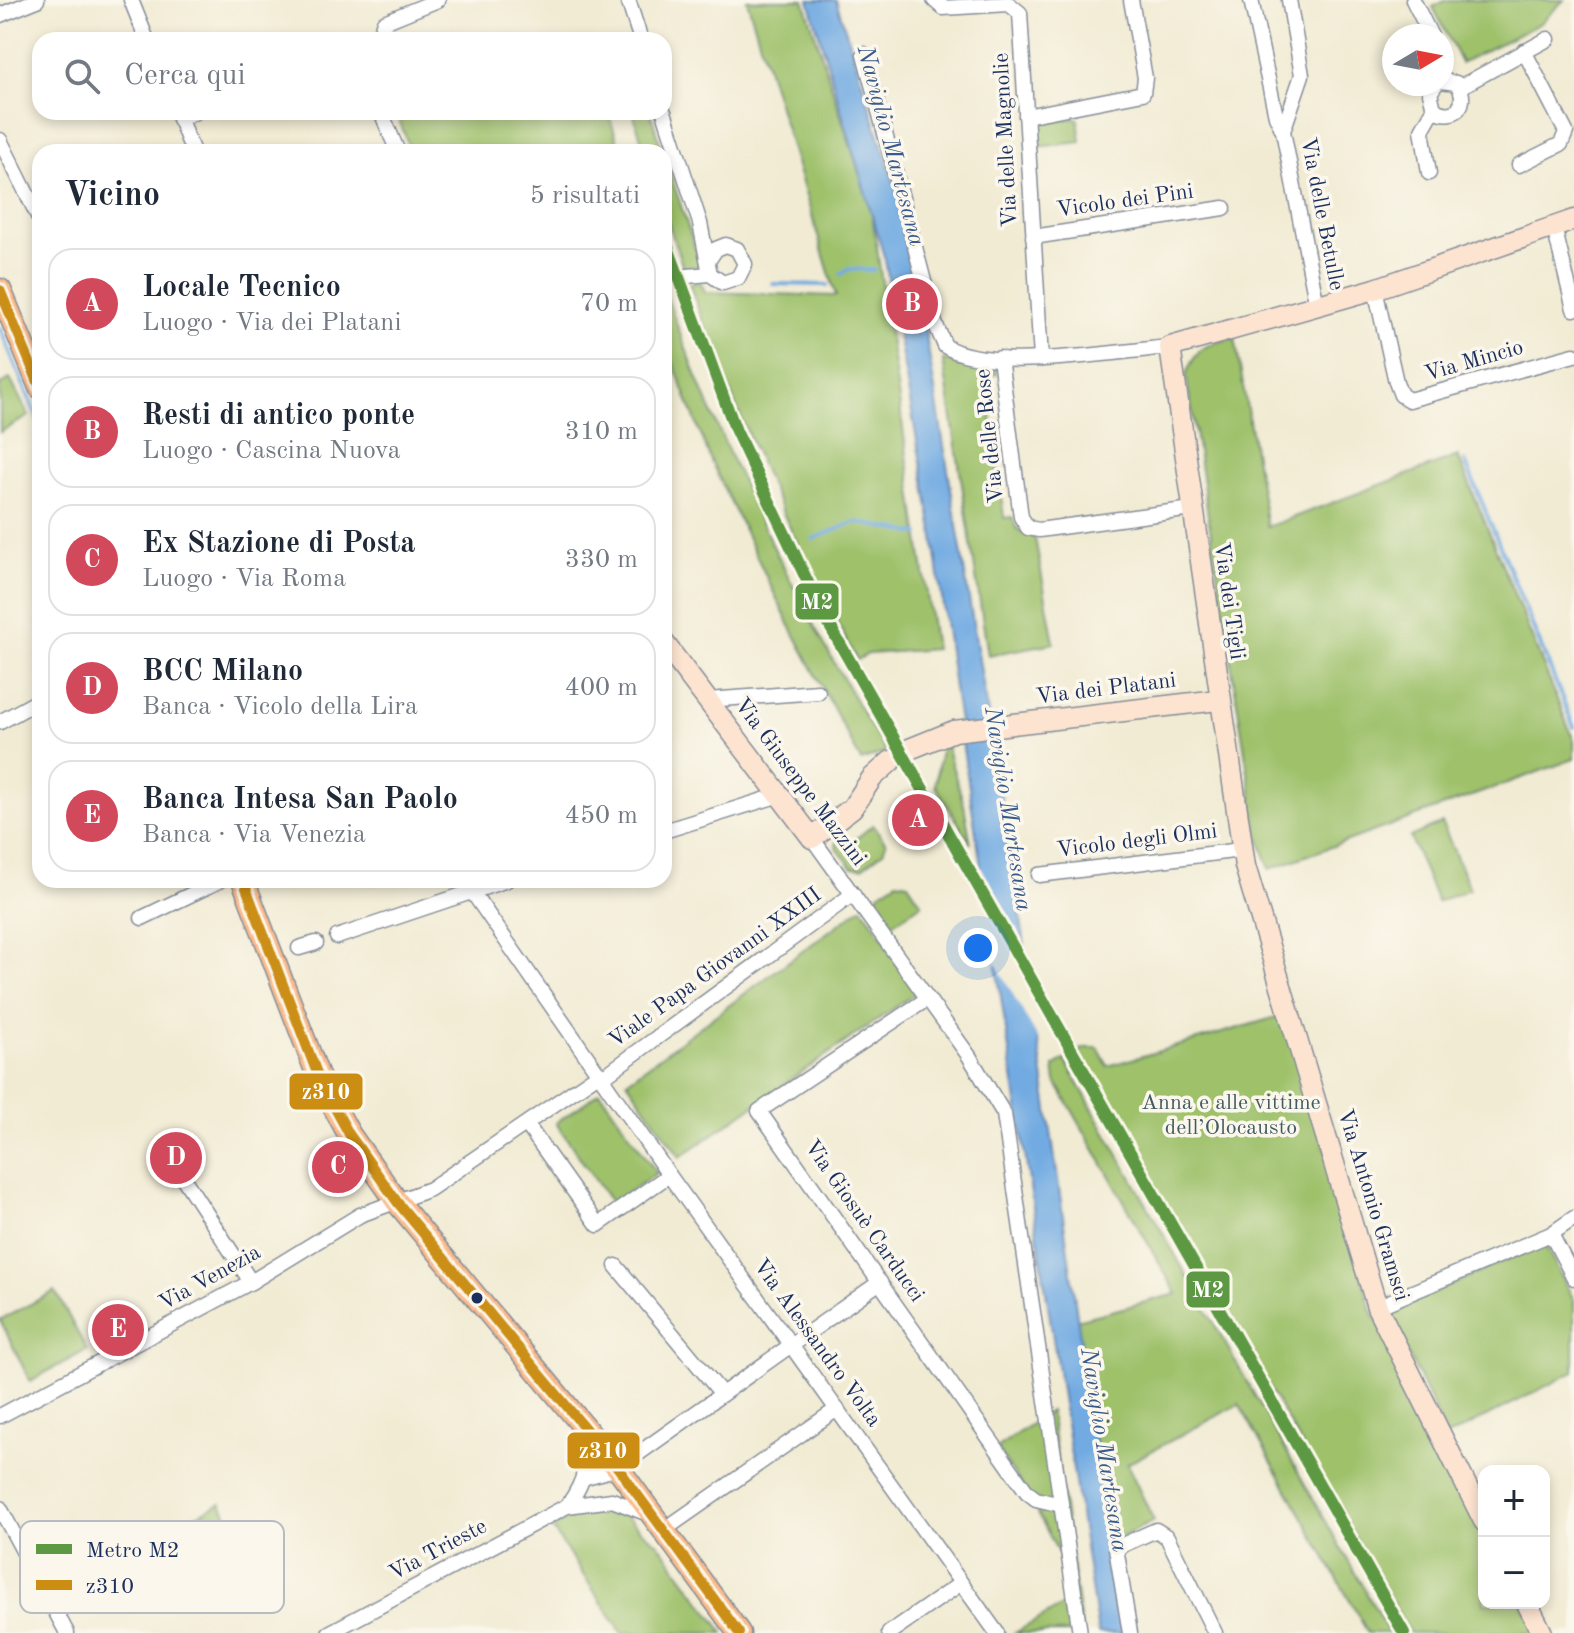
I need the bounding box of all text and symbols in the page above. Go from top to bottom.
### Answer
north arrow [1382,24,1454,96]
search box [32,32,672,120]
water label: Naviglio Martesana [851,42,928,249]
street label: Via delle Magnolie [990,52,1022,228]
icon: search [60,54,104,98]
text: Cerca qui [124,61,246,91]
street label: Via delle Betulle [1296,136,1348,292]
text: Vicino [64,179,160,213]
street label: Vicolo dei Pini [1055,181,1195,221]
text: 5 risultati [530,183,640,209]
text: Locale Tecnico [142,273,341,303]
pin: B [886,274,938,334]
text: A [82,291,102,317]
text: 70 m [580,291,638,317]
text: Luogo · Via dei Platani [142,310,401,336]
street label: Via Mincio [1422,336,1526,386]
street label: Via delle Rose [972,368,1008,504]
text: Resti di antico ponte [142,401,415,431]
text: B [83,419,101,445]
text: 310 m [565,419,638,445]
text: Luogo · Cascina Nuova [142,438,401,464]
text: Ex Stazione di Posta [142,529,416,559]
street label: Via dei Tigli [1210,541,1248,661]
text: C [83,547,101,573]
text: 330 m [565,547,638,573]
text: Luogo · Via Roma [142,566,346,592]
line badge: M2 [794,582,840,621]
text: M2 [801,592,833,614]
text: BCC Milano [142,657,303,687]
street label: Via dei Platani [1035,669,1177,709]
text: D [82,675,102,701]
text: 400 m [565,675,638,701]
text: Banca · Vicolo della Lira [142,694,418,720]
street label: Via Giuseppe Mazzini [730,694,870,870]
water label: Naviglio Martesana [979,704,1035,913]
text: Banca Intesa San Paolo [142,785,458,815]
pin: A [892,790,944,850]
text: E [83,803,101,829]
text: 450 m [565,803,638,829]
street label: Vicolo degli Olmi [1055,820,1219,862]
text: Banca · Via Venezia [142,822,366,848]
street label: Viale Papa Giovanni XXIII [605,884,825,1052]
your location [958,928,998,968]
line badge: z310 [288,1072,364,1111]
text: z310 [302,1082,350,1104]
park label: Anna e alle vittime dell’Olocausto [1141,1092,1321,1139]
street label: Via Antonio Gramsci [1333,1106,1413,1304]
pin: D [150,1128,202,1188]
street label: Via Giosuè Carducci [800,1136,928,1306]
pin: C [312,1137,364,1197]
street label: Via Venezia [155,1241,265,1315]
street label: Via Alessandro Volta [749,1255,885,1431]
line badge: M2 [1185,1270,1231,1309]
text: M2 [1192,1280,1224,1302]
unlabelled marker [469,1290,485,1306]
pin: E [92,1300,144,1360]
water label: Naviglio Martesana [1075,1345,1131,1554]
line badge: z310 [566,1431,641,1470]
text: z310 [579,1441,627,1463]
map controls [1478,1465,1550,1609]
button: + [1478,1465,1550,1537]
street label: Via Trieste [386,1515,490,1585]
legend [20,1521,284,1613]
button: − [1478,1537,1550,1609]
text: Metro M2 [86,1540,180,1562]
text: z310 [86,1576,134,1598]

